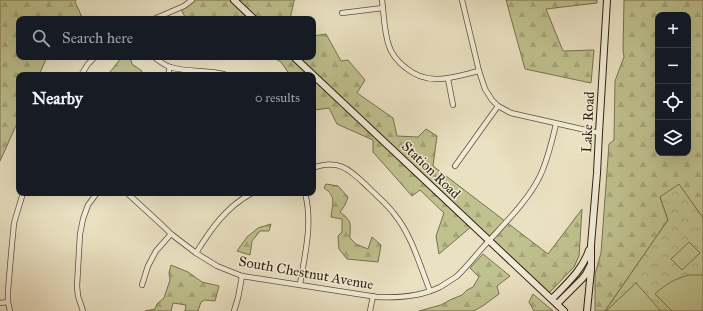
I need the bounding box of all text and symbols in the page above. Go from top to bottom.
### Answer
map controls [655,12,691,156]
button: + [655,12,691,48]
search box [16,16,316,60]
icon: search [30,27,52,49]
text: Search here [62,29,133,47]
button: − [655,48,691,84]
button: locate [655,84,691,120]
text: Nearby [32,88,83,109]
text: 0 results [255,90,300,106]
street label: Lake Road [578,91,598,153]
button: layers [655,120,691,156]
street label: Station Road [398,138,464,202]
street label: South Chestnut Avenue [237,253,375,293]

